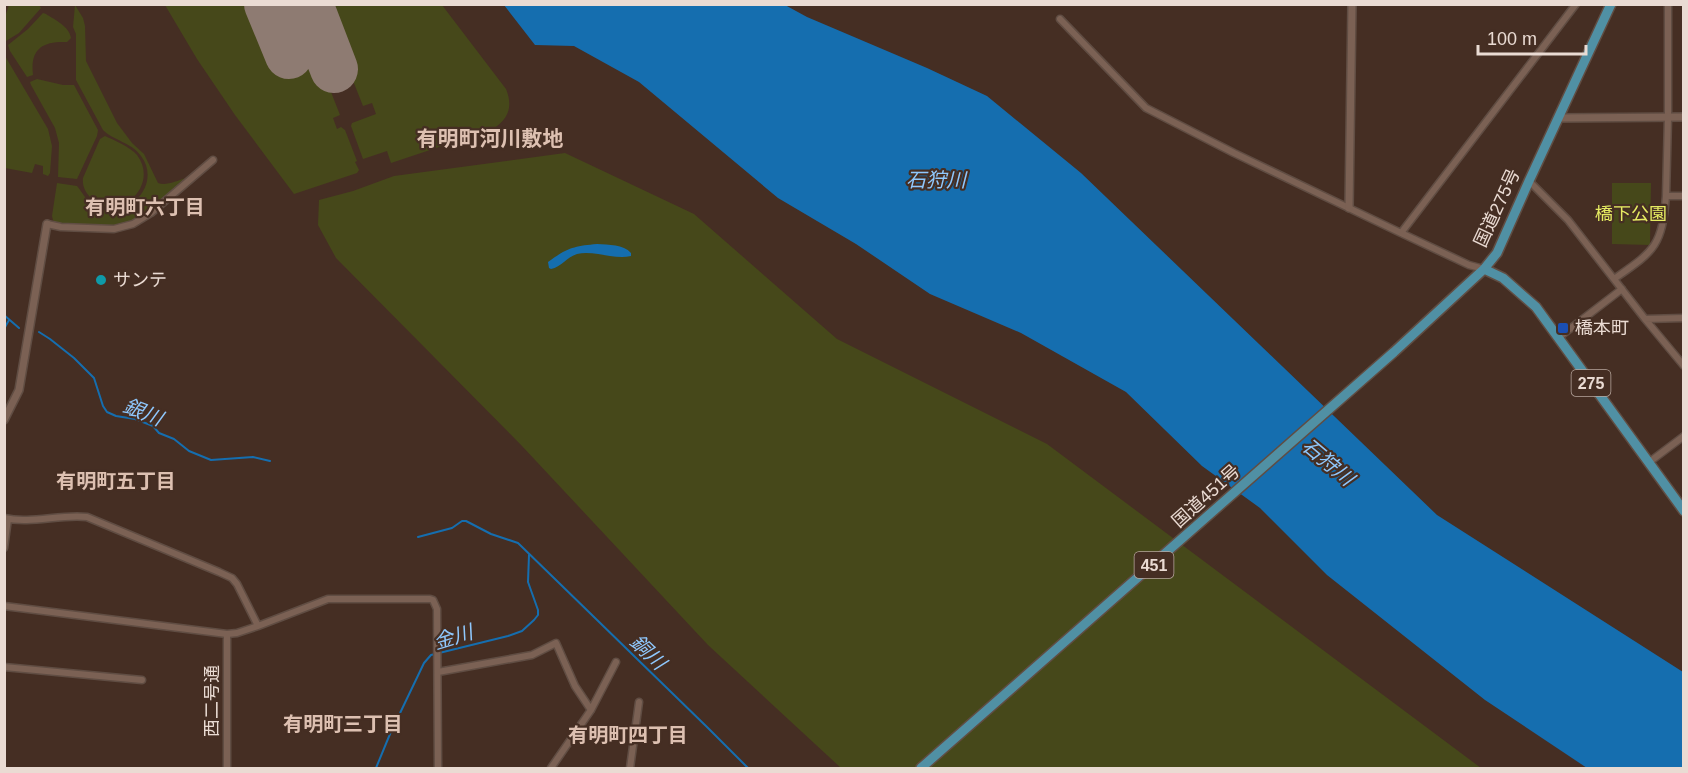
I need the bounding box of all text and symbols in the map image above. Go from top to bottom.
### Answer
scale bar [1478,18,1586,56]
text: 100 m [1487,29,1537,49]
district label: 有明町河川敷地 [417,127,564,150]
street label: 国道275号 [1470,166,1524,250]
water label: 石狩川 [906,169,968,191]
district label: 有明町六丁目 [85,196,205,218]
park label: 橋下公園 [1595,204,1667,224]
place label: サンテ [113,270,167,290]
marker: サンテ [94,273,108,287]
place label: 橋本町 [1575,318,1629,338]
marker: 橋本町 [1556,321,1570,335]
road number: 275 [1572,370,1610,396]
water label: 銀川 [120,394,168,430]
water label: 石狩川 [1298,434,1360,491]
street label: 国道451号 [1168,460,1244,532]
district label: 有明町五丁目 [56,470,176,492]
road number: 451 [1134,552,1174,578]
water label: 金川 [431,620,477,653]
water label: 銅川 [626,630,671,675]
street label: 西二号通 [202,665,222,737]
district label: 有明町三丁目 [283,713,403,735]
district label: 有明町四丁目 [568,724,688,746]

